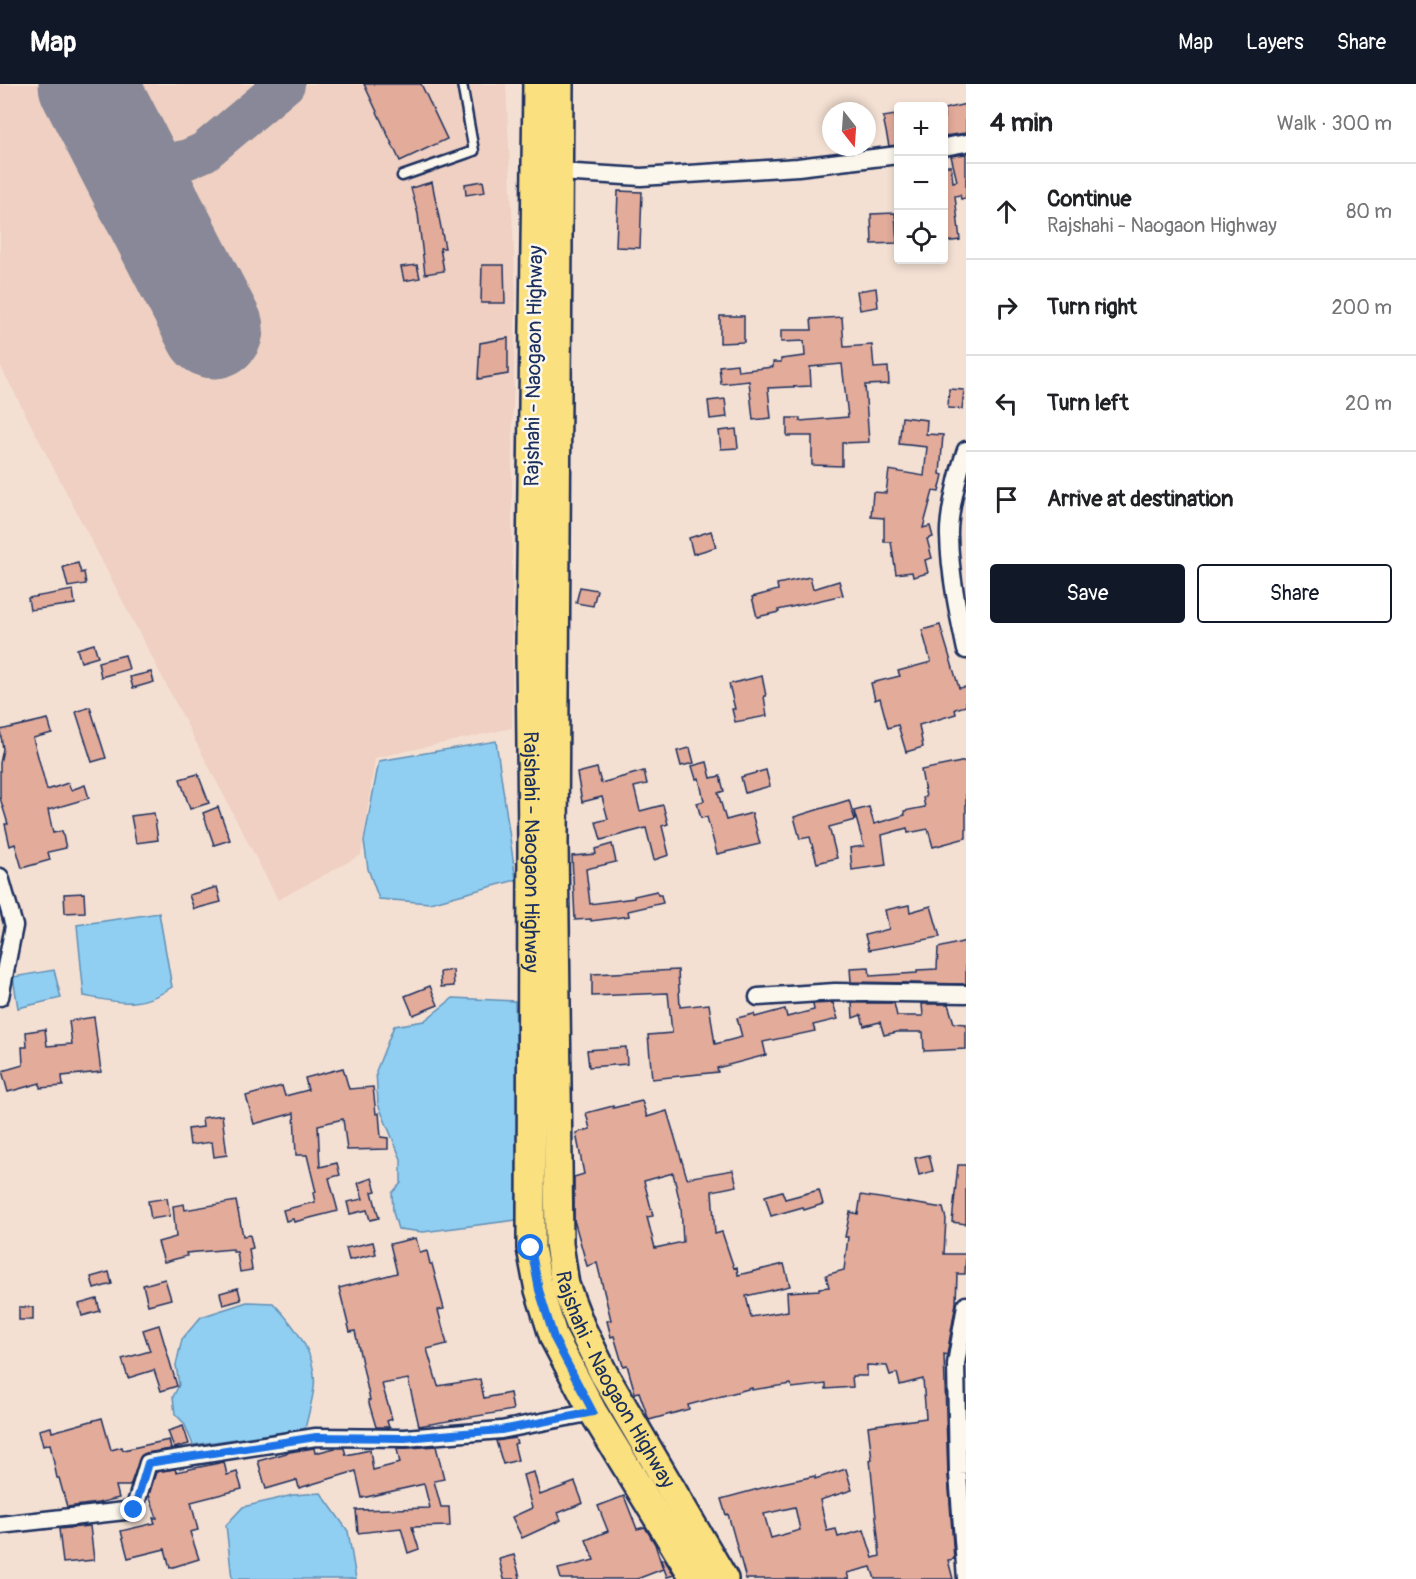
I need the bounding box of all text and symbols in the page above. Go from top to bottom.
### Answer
text: Map [30,25,76,60]
text: Map [1178,29,1213,56]
text: Layers [1246,29,1304,56]
text: Share [1337,29,1386,56]
north arrow [822,102,876,156]
map controls [894,102,948,264]
button: + [894,102,948,156]
text: 4 min [990,107,1053,139]
text: Walk · 300 m [1277,111,1392,136]
button: − [894,156,948,210]
text: Continue [1047,185,1131,213]
icon: ahead [990,195,1023,228]
text: 80 m [1346,199,1392,224]
button: locate [894,210,948,264]
text: Rajshahi - Naogaon Highway [1047,213,1277,238]
street label: Rajshahi - Naogaon Highway [518,245,550,487]
icon: right [990,291,1023,324]
text: Turn right [1047,293,1137,321]
text: 200 m [1331,295,1392,320]
icon: left [990,387,1023,420]
text: Turn left [1047,389,1129,417]
text: 20 m [1345,391,1392,416]
icon: arrive [990,483,1023,516]
text: Arrive at destination [1047,485,1233,513]
button: Save [990,564,1185,623]
button: Share [1197,564,1392,623]
street label: Rajshahi - Naogaon Highway [517,731,546,973]
route start [517,1234,543,1260]
street label: Rajshahi - Naogaon Highway [550,1269,681,1493]
route end [120,1496,146,1522]

